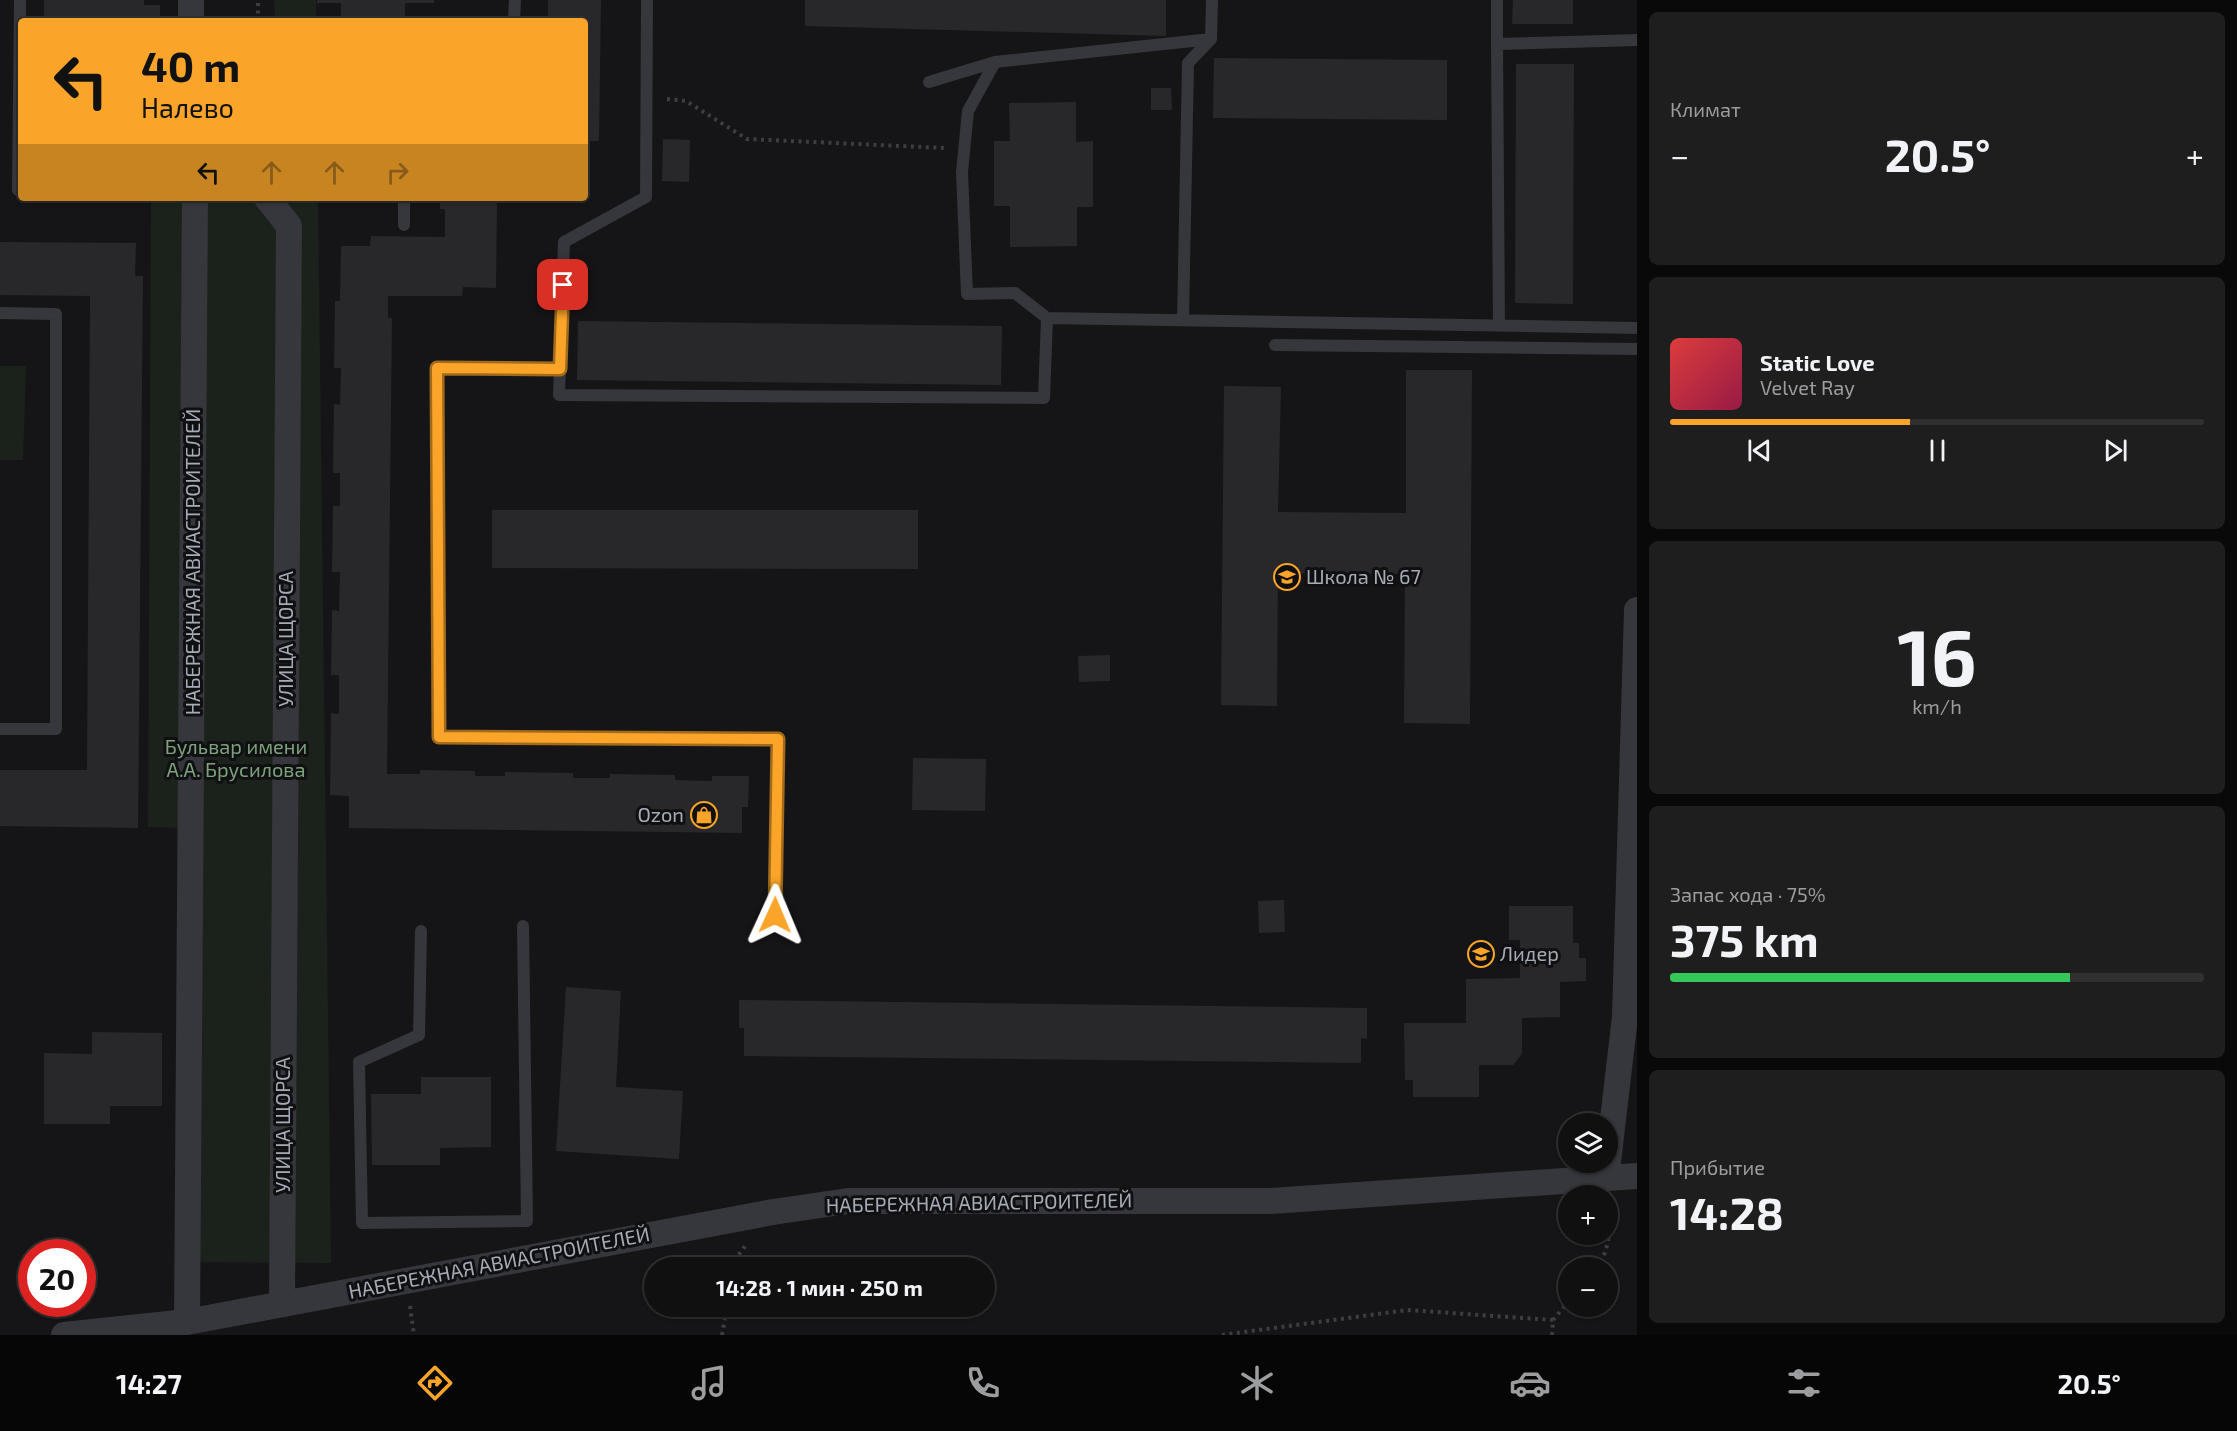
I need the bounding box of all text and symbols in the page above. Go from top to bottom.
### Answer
text: 40 m [141,40,240,90]
icon: left [42,42,120,120]
text: Налево [141,91,234,123]
text: Климат [1670,97,1741,121]
text: 20.5° [1885,127,1990,181]
text: − [1670,135,1689,175]
text: + [2186,135,2204,175]
icon: left [192,156,225,189]
icon: ahead [255,156,288,189]
icon: ahead [318,156,351,189]
icon: right [381,156,414,189]
pin [537,259,588,310]
icon: arrive [546,268,579,301]
text: Static Love [1760,349,1875,375]
text: Velvet Ray [1760,375,1855,399]
street label: НАБЕРЕЖНАЯ АВИАСТРОИТЕЛЕЙ [180,409,204,715]
icon: previous [1743,434,1776,467]
icon: pause [1921,434,1954,467]
icon: next [2099,434,2132,467]
school or university icon: Школа № 67 [1272,562,1302,592]
place label: Школа № 67 [1306,564,1421,588]
street label: УЛИЦА ЩОРСА [273,570,297,707]
text: 16 [1897,608,1977,702]
text: km/h [1912,694,1962,718]
park label: Бульвар имени А.А. Брусилова [165,734,307,782]
shop icon: Ozon [689,800,719,830]
place label: Ozon [637,802,684,826]
text: Запас хода · 75% [1670,882,1826,906]
position arrow [743,883,807,947]
text: 375 km [1670,912,1819,966]
school or university icon: Лидер [1466,939,1496,969]
place label: Лидер [1500,941,1559,965]
street label: УЛИЦА ЩОРСА [270,1056,294,1193]
map controls [1558,1113,1618,1317]
button: layers [1558,1113,1618,1173]
text: Прибытие [1670,1155,1765,1179]
button: + [1558,1185,1618,1245]
text: 14:28 [1670,1185,1784,1239]
street label: НАБЕРЕЖНАЯ АВИАСТРОИТЕЛЕЙ [826,1187,1132,1217]
street label: НАБЕРЕЖНАЯ АВИАСТРОИТЕЛЕЙ [346,1221,652,1303]
speed limit sign: 20 [18,1239,96,1317]
button: − [1558,1257,1618,1317]
text: 14:28 · 1 мин · 250 m [716,1274,923,1300]
icon: directions [414,1362,456,1404]
icon: music [688,1362,730,1404]
icon: phone [962,1362,1004,1404]
icon: climate [1236,1362,1278,1404]
icon: car [1509,1362,1551,1404]
icon: filters [1783,1362,1825,1404]
text: 14:27 [116,1367,182,1399]
text: 20.5° [2057,1367,2121,1399]

